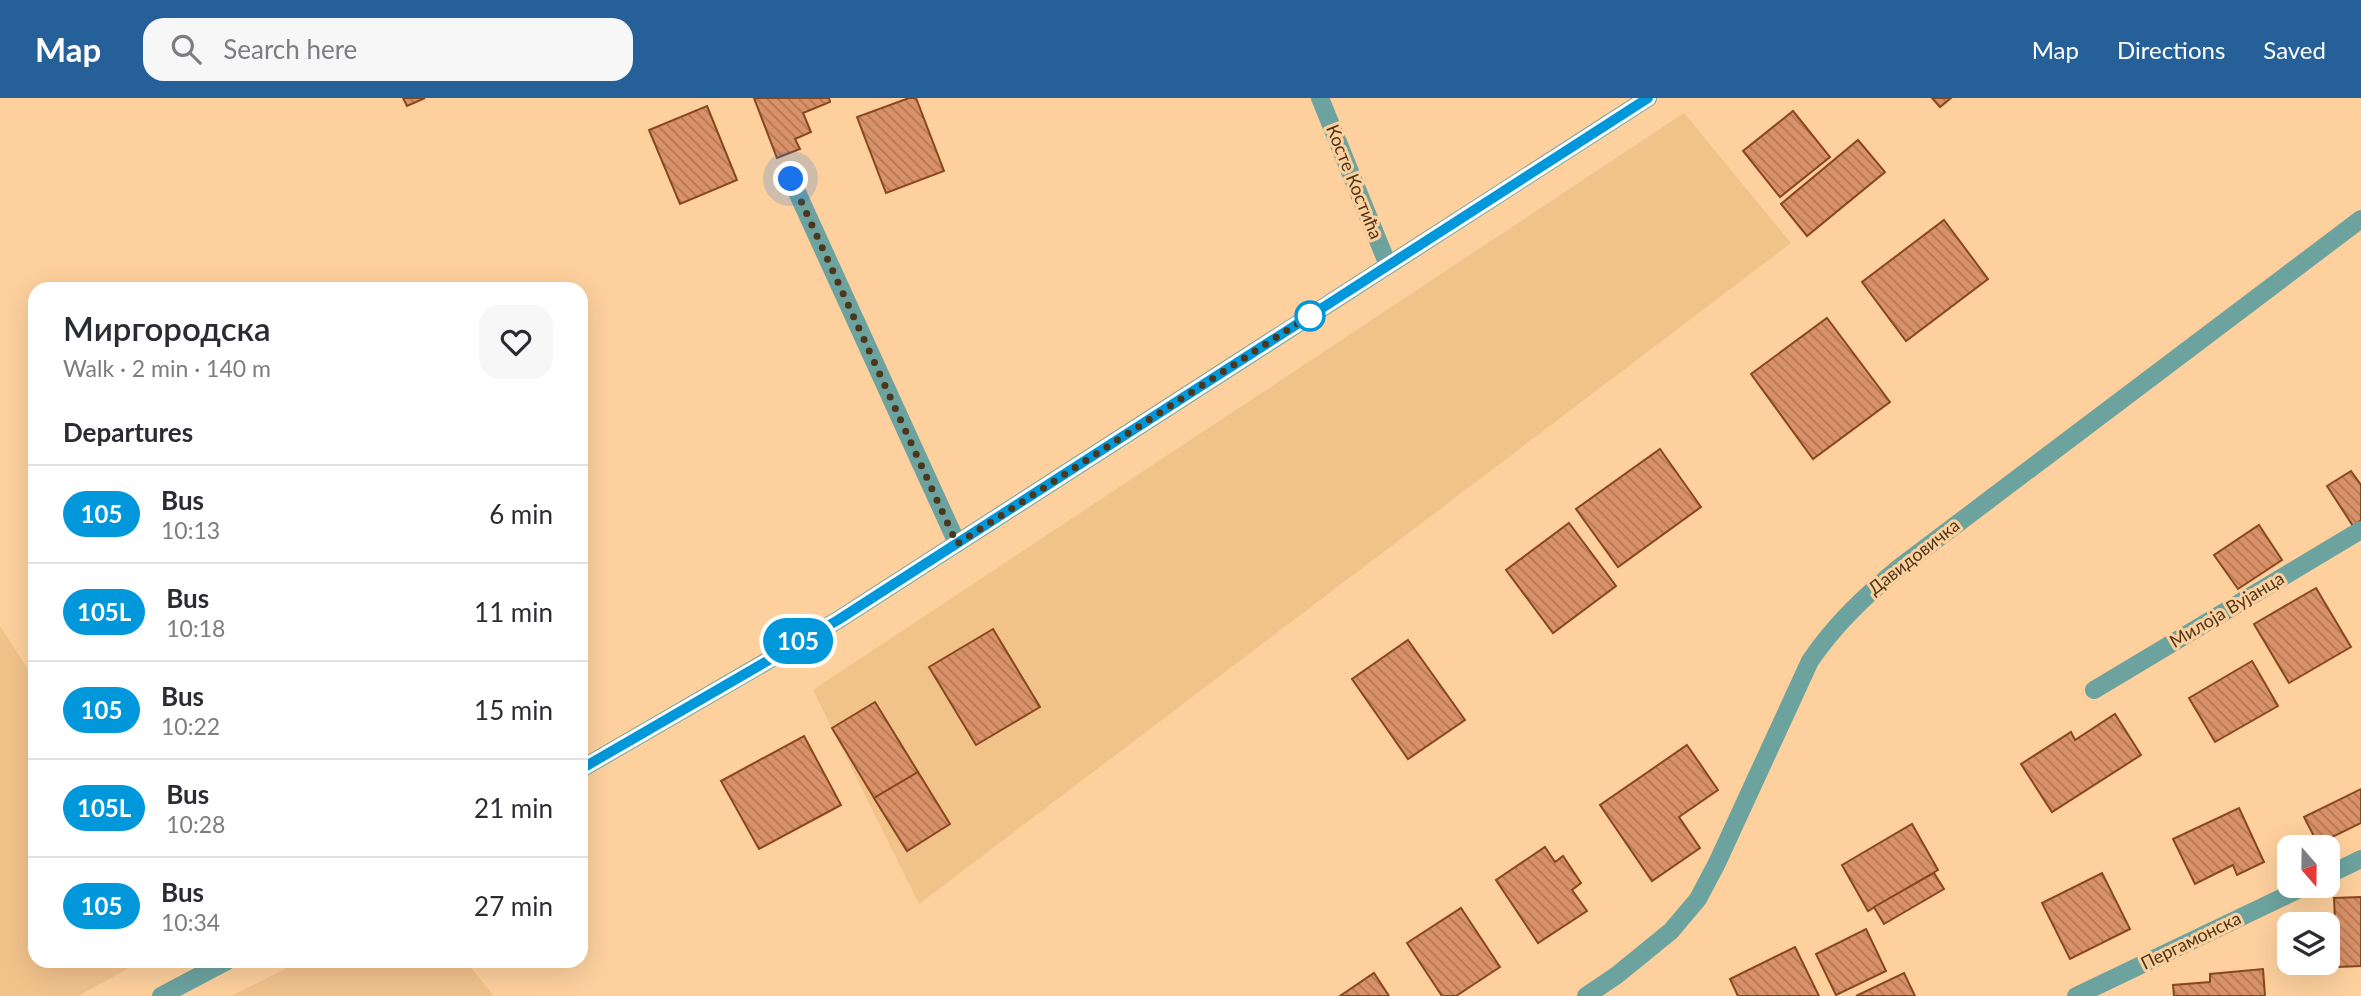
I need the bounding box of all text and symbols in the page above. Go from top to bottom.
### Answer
search box [143,18,633,81]
text: Map [35,29,101,69]
icon: search [167,30,205,68]
text: Search here [223,33,357,65]
text: Map [2032,35,2079,64]
text: Directions [2117,35,2225,64]
text: Saved [2263,35,2326,64]
street label: Косте Костића [1322,121,1388,242]
your location [773,161,808,196]
unlabelled marker [1295,301,1325,331]
button: heart [479,305,553,379]
text: Миргородска [63,308,271,348]
text: Walk · 2 min · 140 m [63,354,271,382]
text: Departures [63,416,193,448]
text: Bus [161,484,204,516]
text: 6 min [489,498,553,530]
text: 105 [81,499,122,528]
street label: Давидовичка [1863,514,1964,599]
text: 10:13 [161,516,220,544]
street label: Милоја Вујанца [2165,566,2288,652]
text: Bus [166,582,209,614]
text: 11 min [474,596,553,628]
text: 105L [77,597,131,626]
text: 10:18 [166,614,225,642]
line badge: 105 [758,618,838,664]
text: 105 [777,626,819,655]
text: Bus [161,680,204,712]
text: 15 min [474,694,553,726]
text: 105 [81,695,122,724]
text: 10:22 [161,712,220,740]
text: Bus [166,778,209,810]
text: 21 min [474,792,553,824]
text: 105L [77,793,131,822]
text: 10:28 [166,810,225,838]
north arrow [2277,835,2340,898]
map controls [2277,835,2340,975]
text: Bus [161,876,204,908]
text: 27 min [474,890,553,922]
text: 105 [81,891,122,920]
street label: Пергамонска [2137,906,2244,974]
text: 10:34 [161,908,220,936]
button: layers [2277,912,2340,975]

